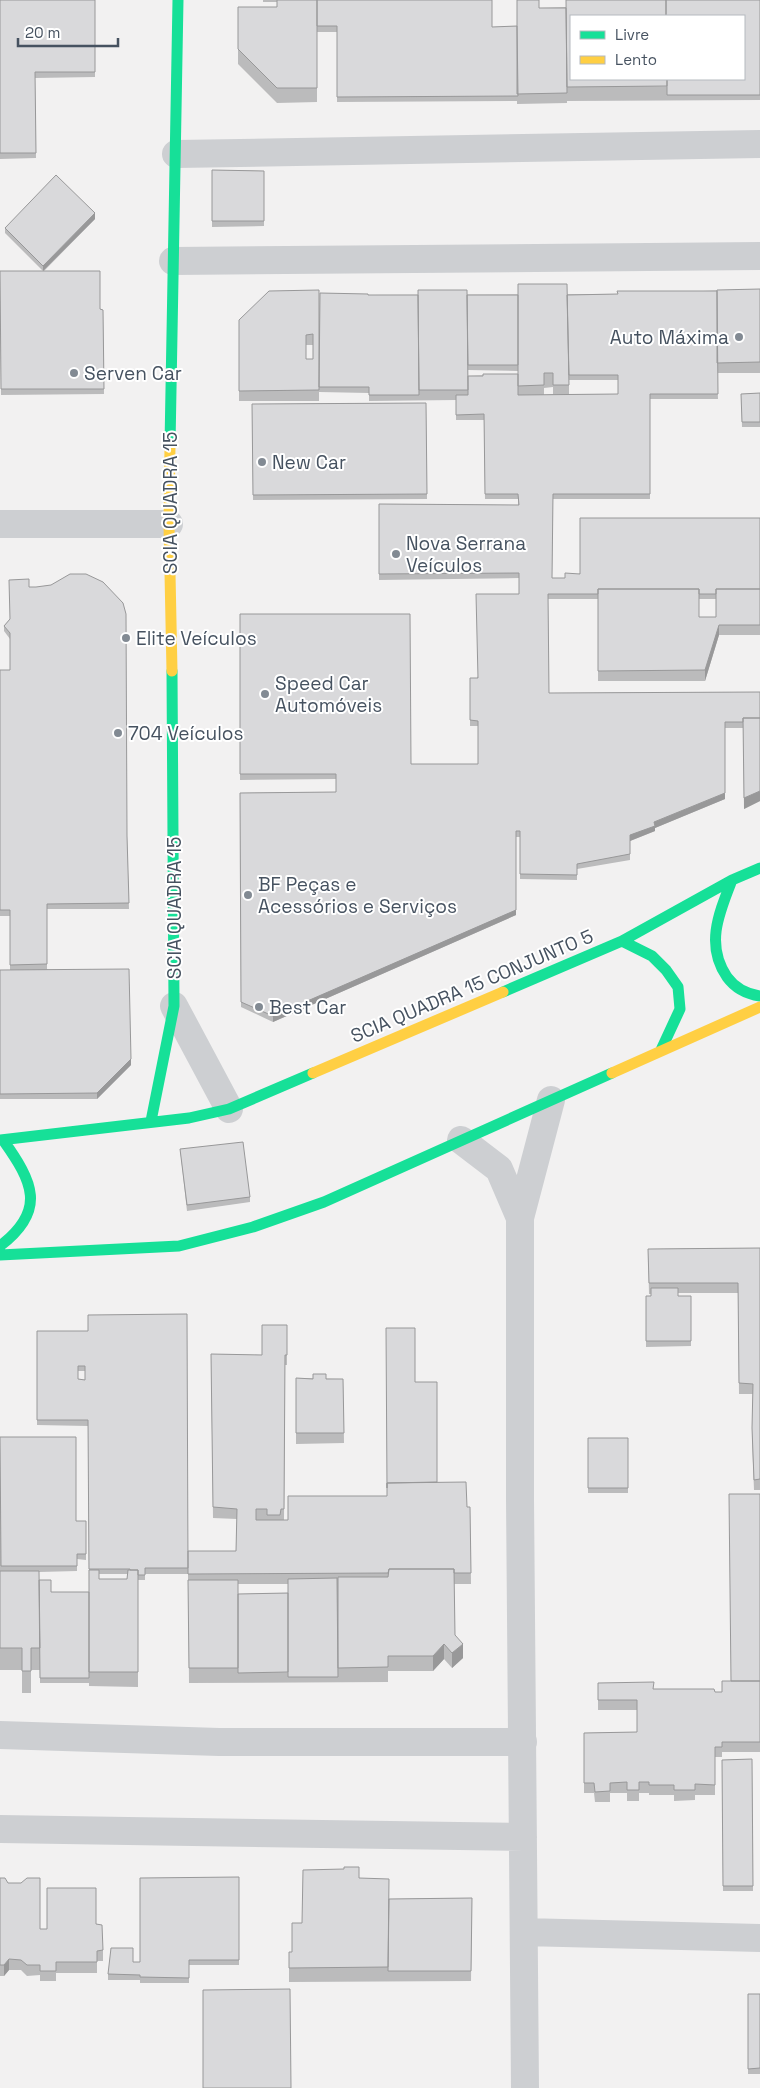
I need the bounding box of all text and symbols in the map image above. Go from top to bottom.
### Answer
scale bar [18,15,118,47]
legend [570,15,745,80]
text: 20 m [25,23,60,42]
text: Livre [615,25,649,44]
text: Lento [615,50,657,69]
place label: Auto Máxima [610,325,729,350]
marker: Auto Máxima [733,331,745,343]
place label: Serven Car [84,361,182,386]
marker: Serven Car [68,367,80,379]
street label: SCIA QUADRA 15 [158,432,183,574]
place label: New Car [272,450,346,475]
marker: New Car [256,456,268,468]
place label: Nova Serrana Veículos [406,531,526,578]
marker: Nova Serrana Veículos [390,548,402,560]
place label: Elite Veículos [136,626,257,651]
marker: Elite Veículos [120,632,132,644]
place label: Speed Car Automóveis [275,671,382,718]
marker: Speed Car Automóveis [259,688,271,700]
place label: 704 Veículos [128,721,244,746]
marker: 704 Veículos [112,727,124,739]
street label: SCIA QUADRA 15 [162,837,187,979]
place label: BF Peças e Acessórios e Serviços [258,872,457,919]
marker: BF Peças e Acessórios e Serviços [242,889,254,901]
street label: SCIA QUADRA 15 CONJUNTO 5 [347,923,597,1049]
place label: Best Car [269,995,347,1020]
marker: Best Car [253,1001,265,1013]

